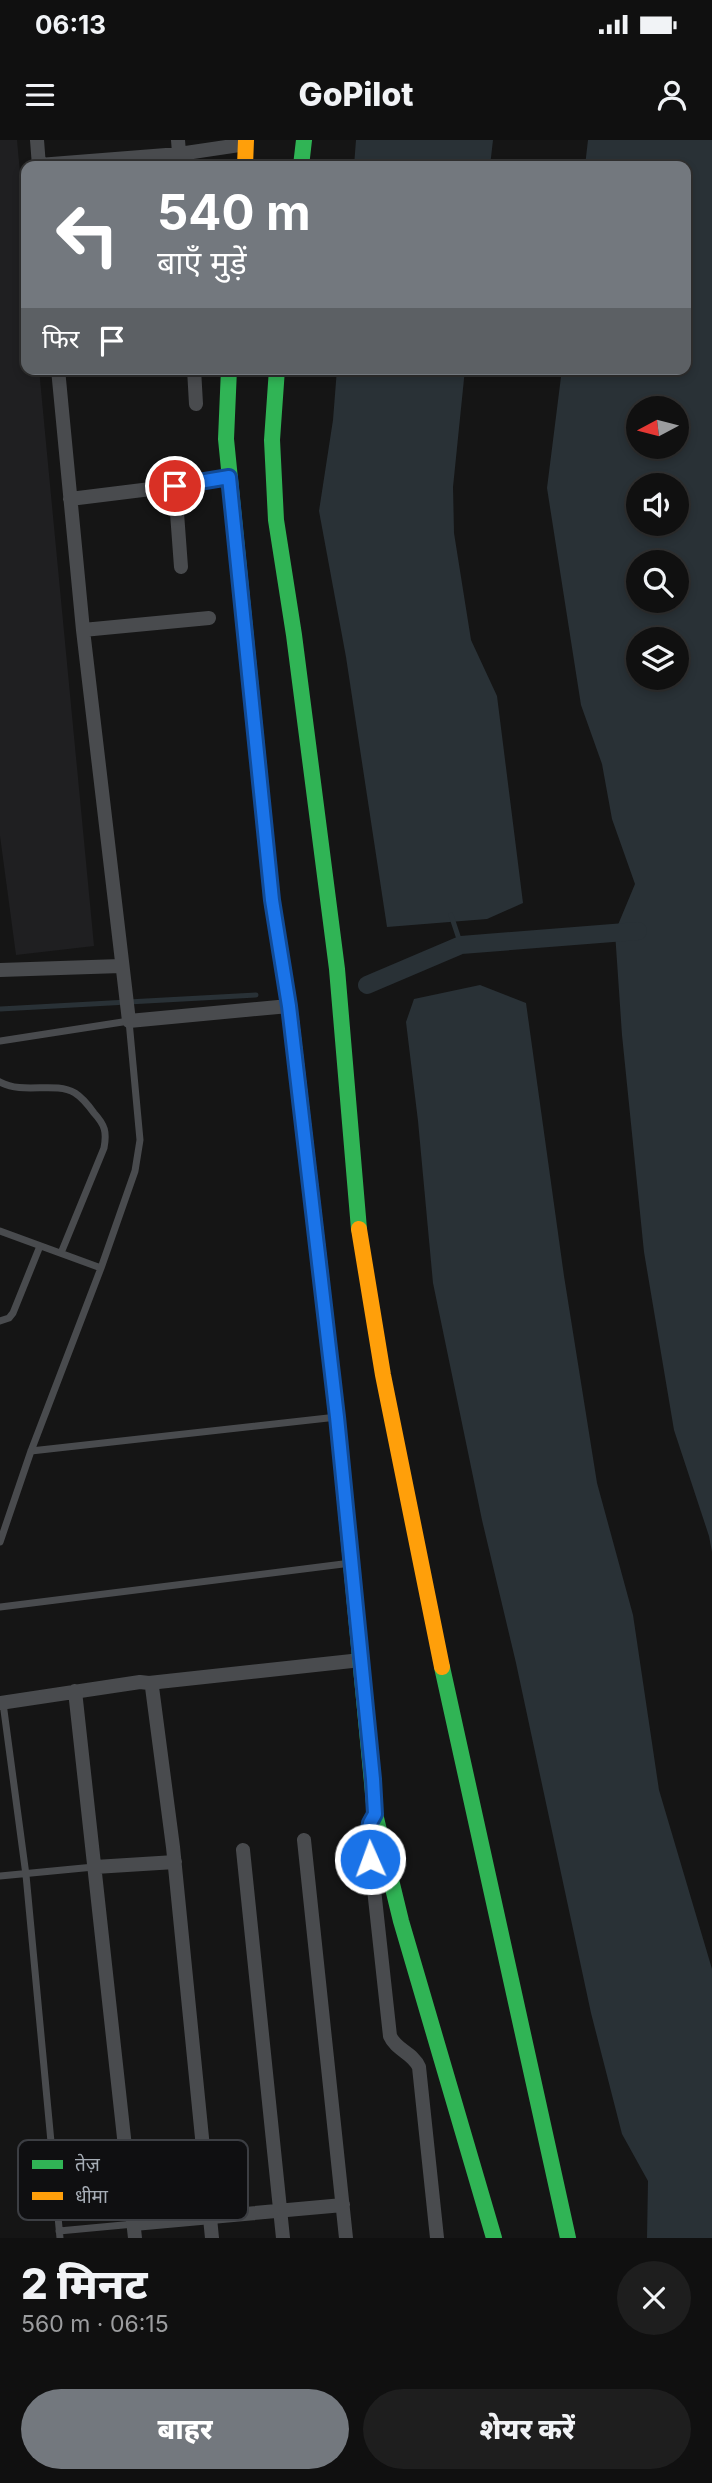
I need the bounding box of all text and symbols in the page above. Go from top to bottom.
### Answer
text: 06:13 [35,9,106,40]
text: GoPilot [299,75,413,114]
icon: menu [21,76,59,114]
icon: person [653,76,691,114]
text: 540 m [157,183,311,242]
icon: left [42,189,133,280]
text: बाएँ मुड़ें [157,243,247,282]
icon: arrive [93,322,131,360]
text: फिर [42,323,79,354]
north arrow [626,396,690,458]
map controls [626,396,689,690]
pin [145,456,205,516]
icon: arrive [156,467,194,505]
button: sound [626,473,689,536]
button: search [626,550,689,613]
button: layers [626,627,689,690]
position arrow [333,1822,407,1896]
legend [18,2140,248,2220]
text: तेज़ [75,2153,101,2176]
text: धीमा [75,2185,109,2208]
text: 2 मिनट [21,2258,147,2309]
button: close [617,2261,691,2335]
text: 560 m · 06:15 [21,2310,169,2338]
button: बाहर [21,2389,349,2469]
button: शेयर करें [363,2389,691,2469]

